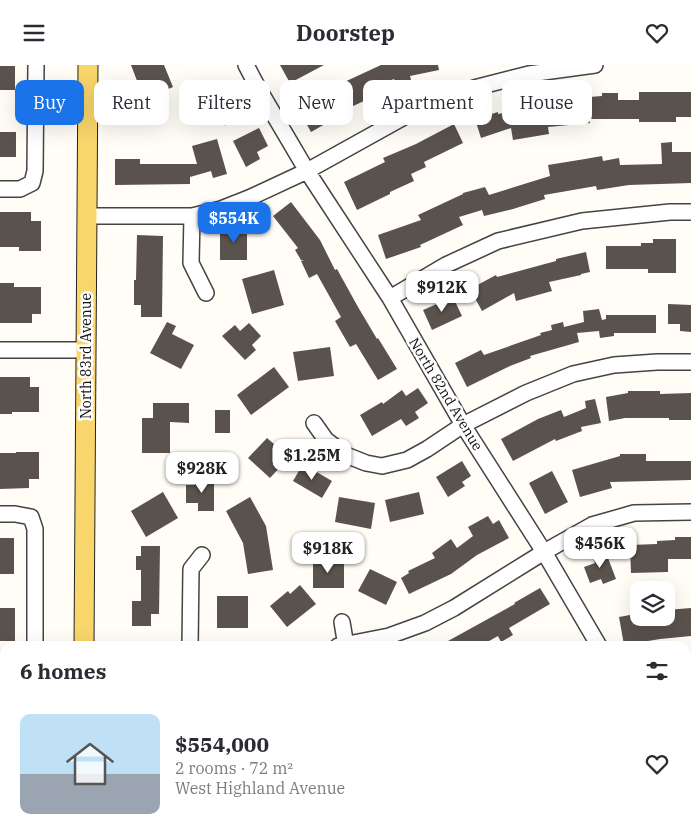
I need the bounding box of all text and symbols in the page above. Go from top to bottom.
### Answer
text: Doorstep [296,18,395,47]
icon: menu [20,19,48,47]
icon: heart [643,19,671,47]
chip: Buy [15,80,84,125]
chip: Rent [94,80,169,125]
chip: Filters [179,80,270,125]
chip: New [280,80,353,125]
chip: Apartment [363,80,492,125]
chip: House [502,80,592,125]
pin: $554K [199,201,269,244]
text: $554K [209,208,259,228]
pin: $912K [407,271,477,313]
text: $912K [417,277,467,297]
street label: North 83rd Avenue [77,293,95,419]
street label: North 82nd Avenue [405,334,487,454]
pin: $1.25M [271,439,353,481]
text: $1.25M [283,445,341,465]
pin: $928K [167,451,237,494]
text: $928K [177,458,227,478]
pin: $456K [565,527,635,569]
pin: $918K [293,531,363,574]
text: $456K [575,533,625,553]
text: $918K [303,538,353,558]
map controls [630,581,675,626]
button: layers [630,581,675,626]
text: 6 homes [20,657,106,685]
icon: filters [643,657,671,685]
text: $554,000 [175,730,269,758]
icon: home [60,734,120,794]
icon: heart [643,750,671,778]
text: 2 rooms · 72 m² [175,758,293,778]
text: West Highland Avenue [175,778,345,798]

